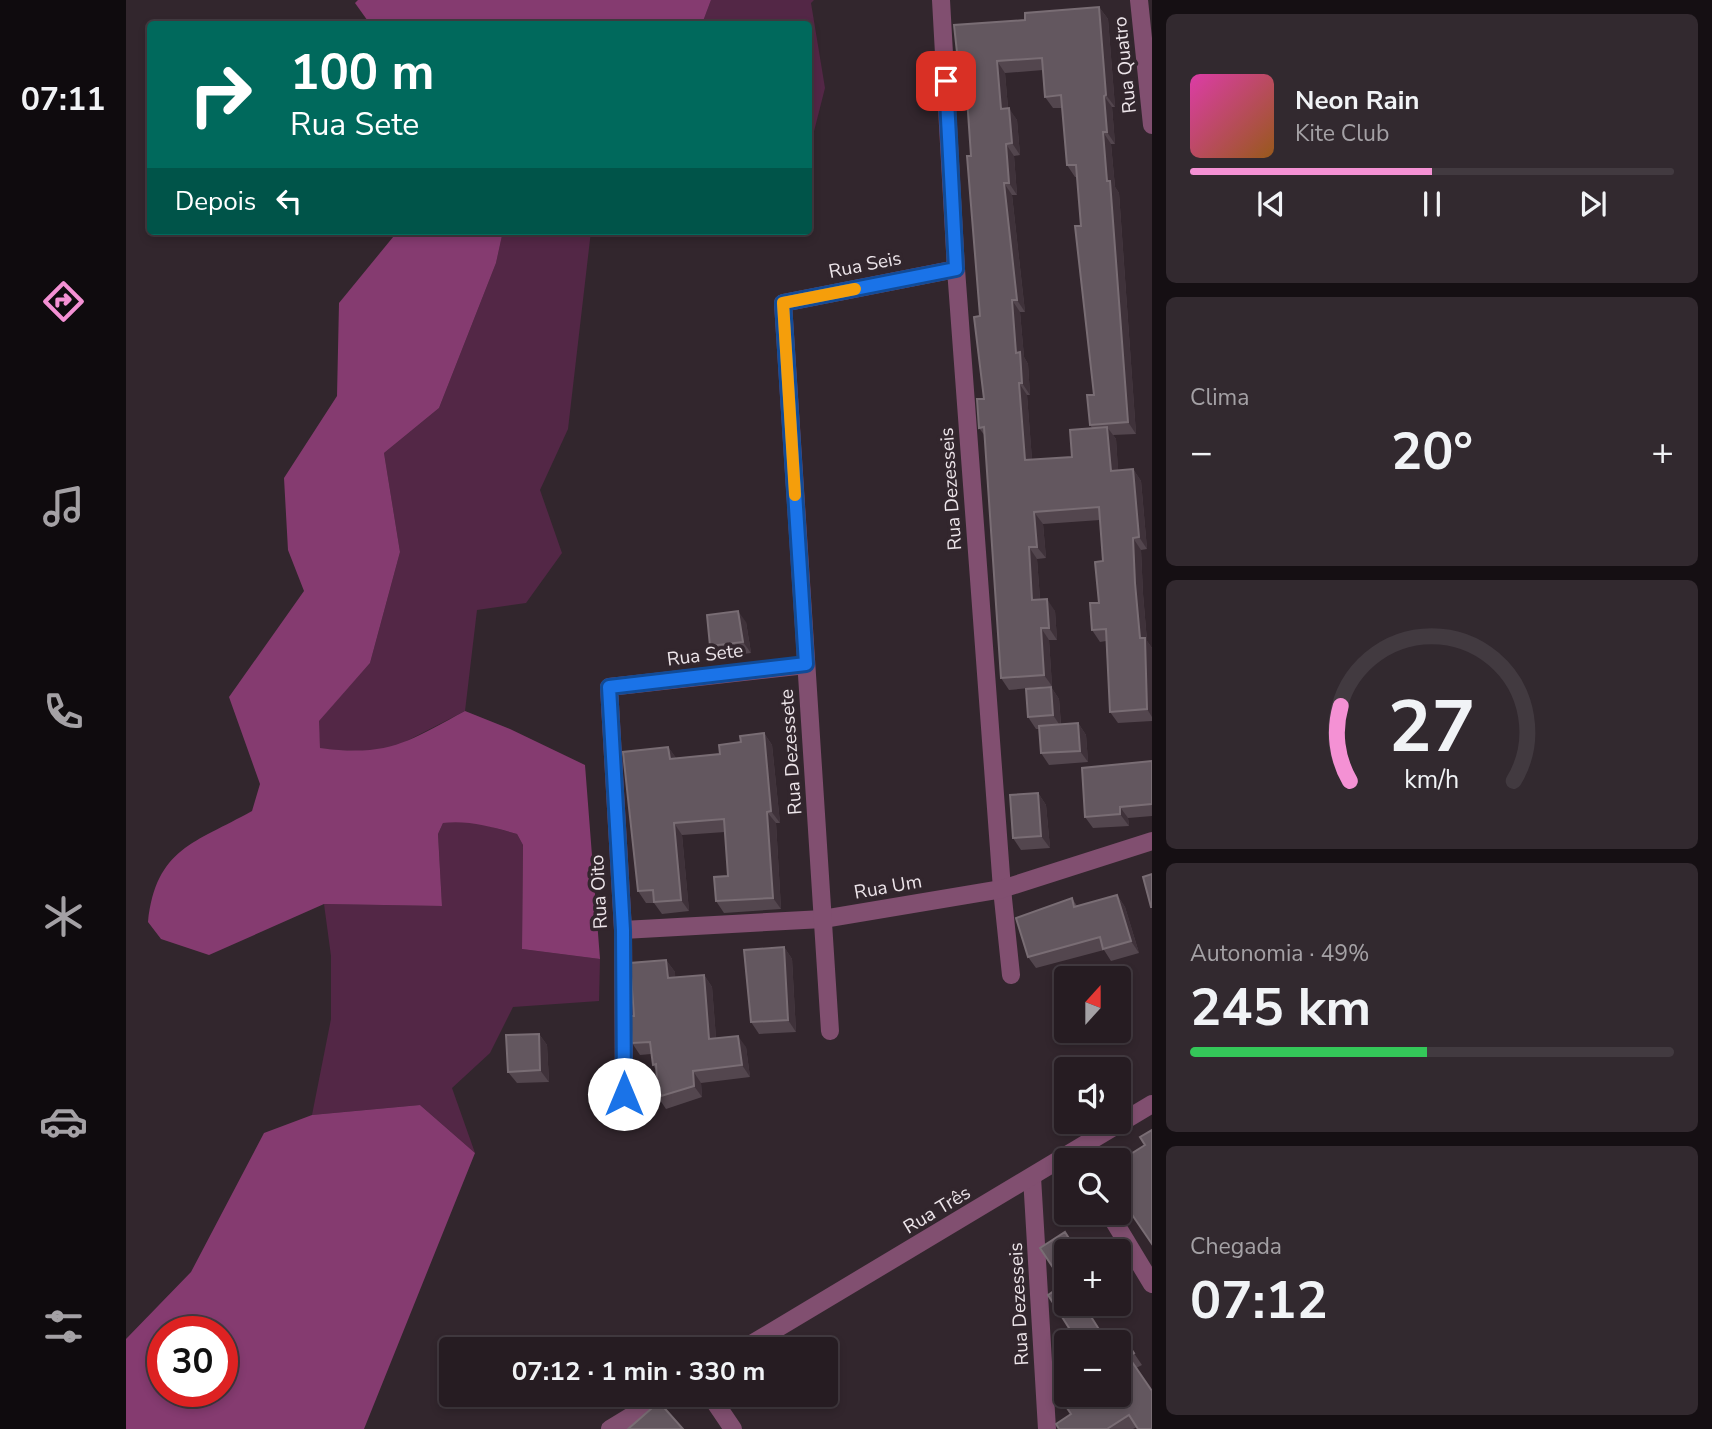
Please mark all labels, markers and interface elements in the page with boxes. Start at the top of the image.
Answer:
street label: Rua Quatro [1107,15,1143,115]
text: 100 m [290,39,434,106]
icon: right [175,49,266,140]
pin [916,51,976,111]
icon: arrive [927,62,965,100]
text: 07:11 [21,78,105,121]
text: Neon Rain [1295,83,1420,118]
text: Rua Sete [290,103,419,146]
text: Kite Club [1295,118,1389,149]
icon: left [270,182,308,220]
text: Depois [175,184,256,219]
icon: previous [1252,185,1290,223]
icon: pause [1413,185,1451,223]
icon: next [1574,185,1612,223]
street label: Rua Seis [826,245,904,285]
icon: directions [39,277,88,326]
text: Clima [1190,382,1250,413]
text: 20° [1391,416,1473,487]
street label: Rua Dezesseis [934,427,968,551]
text: − [1190,427,1213,478]
text: + [1651,427,1674,478]
icon: music [39,482,88,531]
street label: Rua Sete [665,637,745,673]
text: 27 [1388,677,1476,777]
icon: phone [39,687,88,736]
street label: Rua Dezessete [774,688,808,816]
text: km/h [1404,762,1460,796]
street label: Rua Oito [584,854,614,930]
street label: Rua Um [852,868,924,906]
icon: climate [39,892,88,941]
text: Autonomia · 49% [1190,938,1370,969]
north arrow [1054,966,1130,1043]
map controls [1054,966,1131,1407]
text: 245 km [1190,972,1371,1043]
position arrow [587,1057,661,1131]
button: sound [1054,1057,1131,1134]
icon: car [39,1097,88,1146]
button: search [1054,1148,1131,1225]
street label: Rua Três [898,1180,976,1240]
text: Chegada [1190,1231,1282,1262]
button: + [1054,1239,1131,1316]
street label: Rua Dezesseis [1003,1242,1035,1366]
text: 07:12 [1190,1265,1328,1336]
icon: filters [39,1302,88,1351]
speed limit sign: 30 [147,1316,238,1407]
button: − [1054,1330,1131,1407]
text: 07:12 · 1 min · 330 m [512,1354,765,1389]

